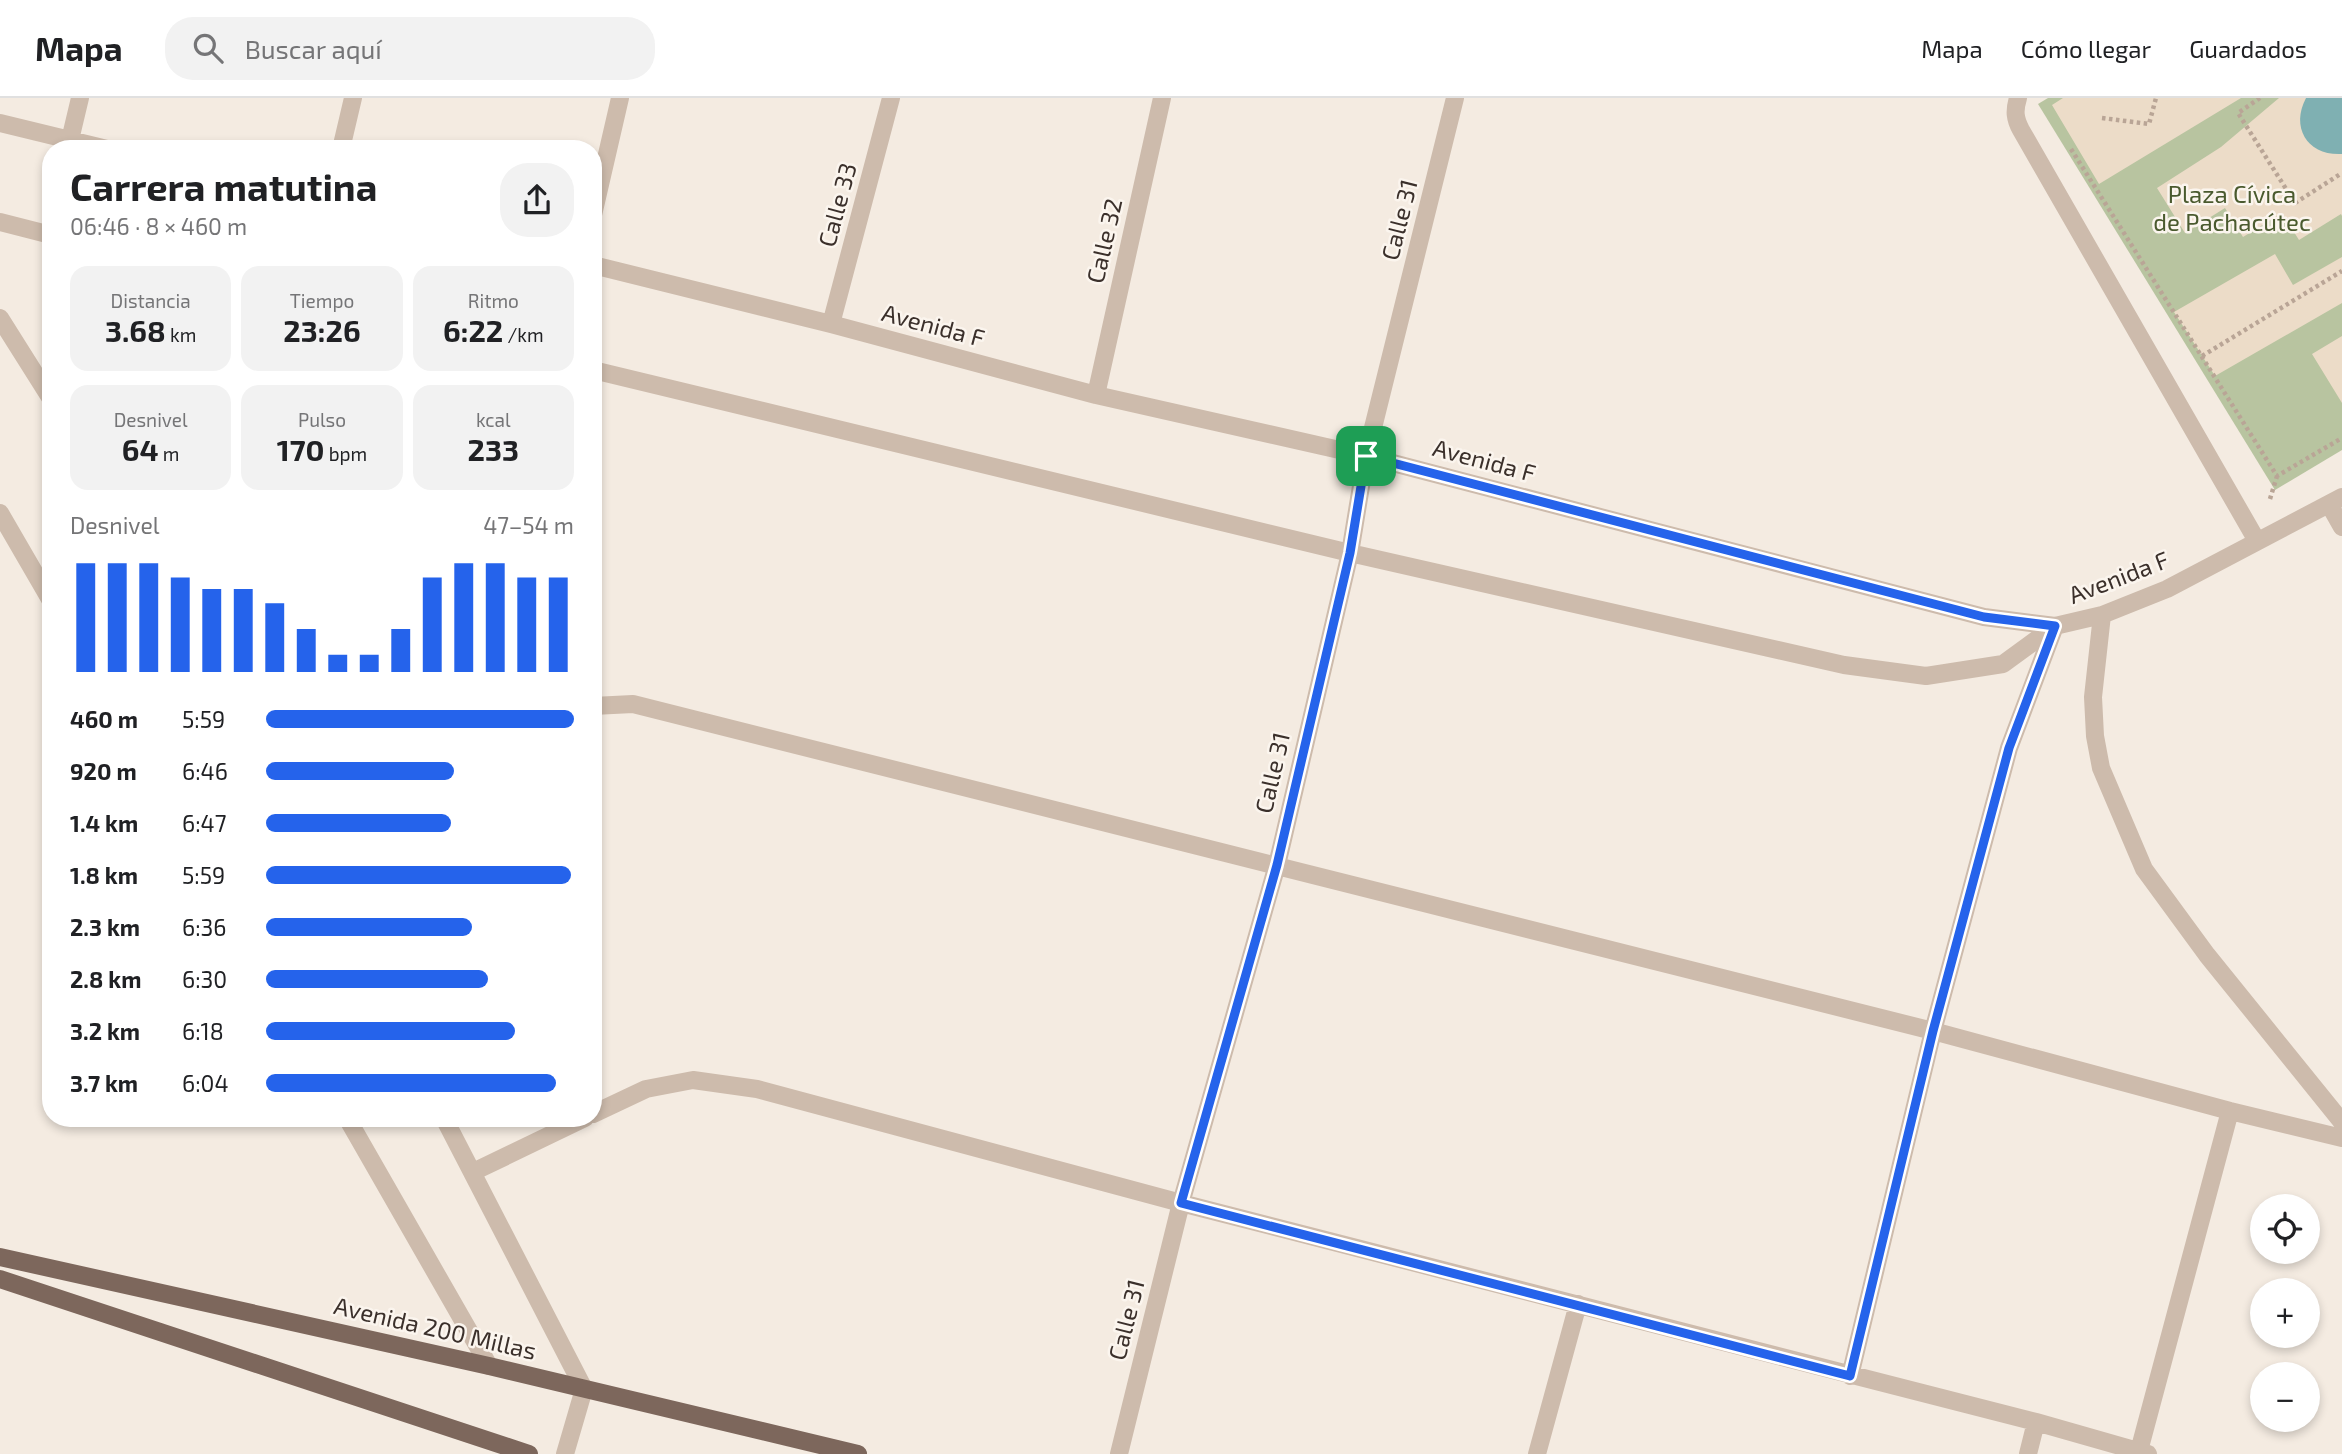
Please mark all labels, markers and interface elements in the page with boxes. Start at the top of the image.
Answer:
search box [165,17,655,80]
text: Mapa [35,28,123,68]
icon: search [189,29,227,67]
text: Buscar aquí [245,33,382,64]
text: Mapa [1921,34,1983,63]
text: Cómo llegar [2021,34,2151,63]
text: Guardados [2189,34,2307,63]
street label: Calle 33 [811,159,862,250]
text: Carrera matutina [70,163,377,209]
button: share [500,163,574,237]
street label: Calle 31 [1375,176,1423,263]
park label: Plaza Cívica de Pachacútec [2153,179,2311,236]
street label: Calle 32 [1080,195,1127,286]
text: 06:46 · 8 × 460 m [70,212,247,240]
text: Distancia [111,289,191,312]
text: Tiempo [290,289,354,312]
text: Ritmo [468,289,519,312]
street label: Avenida F [879,297,988,352]
text: 3.68 [105,312,166,348]
text: 23:26 [283,312,361,348]
text: 6:22 [443,312,503,348]
text: km [166,323,196,346]
text: /km [503,323,544,346]
text: Desnivel [114,408,188,431]
text: Pulso [298,408,346,431]
text: kcal [476,408,511,431]
pin [1336,426,1396,486]
text: 64 [122,431,159,467]
text: 170 [277,431,324,467]
text: 233 [468,431,519,467]
street label: Avenida F [1430,432,1539,487]
icon: arrive [1347,437,1385,475]
text: m [159,442,180,465]
text: bpm [324,442,367,465]
text: Desnivel [70,511,160,539]
text: 47–54 m [483,511,574,539]
street label: Avenida F [2064,544,2173,609]
text: 460 m [70,705,138,733]
text: 5:59 [182,705,225,733]
street label: Calle 31 [1248,729,1295,816]
text: 920 m [70,757,137,785]
text: 6:46 [182,757,228,785]
text: 1.4 km [70,809,138,837]
text: 6:47 [182,809,227,837]
text: 1.8 km [70,861,138,889]
text: 5:59 [182,861,225,889]
text: 2.3 km [70,913,140,941]
text: 6:36 [182,913,227,941]
text: 2.8 km [70,965,141,993]
text: 6:30 [182,965,227,993]
text: 3.2 km [70,1017,140,1045]
text: 6:18 [182,1017,224,1045]
text: 3.7 km [70,1069,138,1097]
text: 6:04 [182,1069,229,1097]
map controls [2250,1194,2320,1432]
button: locate [2250,1194,2320,1264]
street label: Calle 31 [1102,1276,1150,1363]
button: + [2250,1278,2320,1348]
street label: Avenida 200 Millas [331,1290,539,1365]
button: − [2250,1362,2320,1432]

